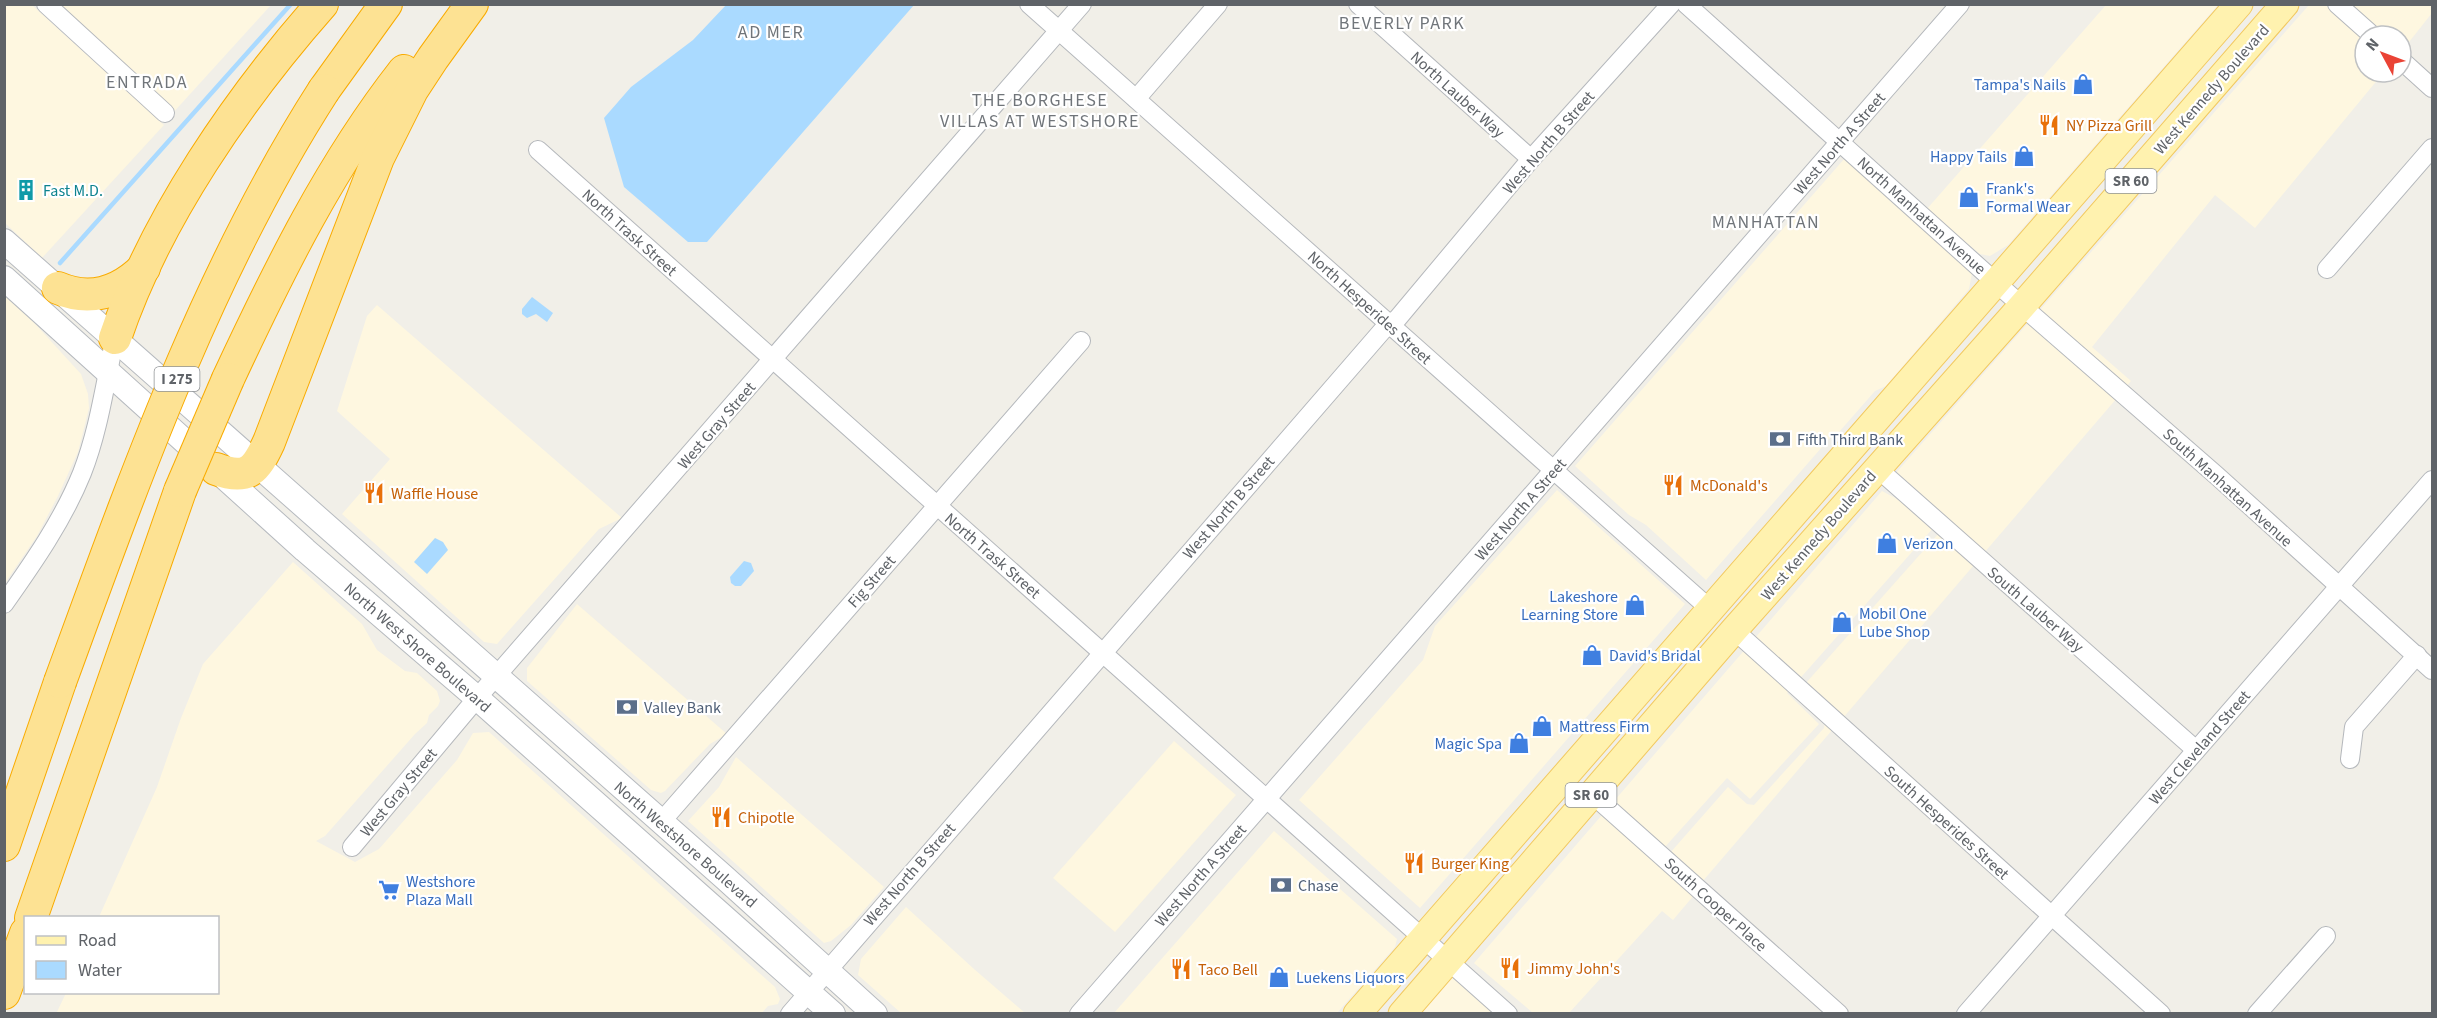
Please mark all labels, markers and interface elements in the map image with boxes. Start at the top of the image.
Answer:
district label: BEVERLY PARK [1339,11,1465,36]
district label: AD MER [738,20,804,45]
street label: West Kennedy Boulevard [2149,20,2274,159]
north arrow [2353,24,2413,84]
text: N [2361,34,2384,56]
street label: North Lauber Way [1405,46,1510,143]
district label: ENTRADA [106,70,188,95]
shop icon: Tampa's Nails [2071,72,2095,96]
place label: Tampa's Nails [1974,74,2066,96]
street label: West North B Street [1498,86,1600,199]
street label: West North A Street [1789,87,1891,200]
district label: THE BORGHESE VILLAS AT WESTSHORE [940,88,1140,134]
restaurant icon: NY Pizza Grill [2037,113,2061,137]
place label: NY Pizza Grill [2066,115,2152,137]
shop icon: Happy Tails [2012,144,2036,168]
place label: Happy Tails [1930,146,2007,168]
street label: North Manhattan Avenue [1852,152,1991,280]
road number: SR 60 [2106,169,2156,193]
building icon: Fast M.D. [14,178,38,202]
place label: Frank's Formal Wear [1986,178,2071,218]
place label: Fast M.D. [43,180,103,202]
street label: North Trask Street [577,184,682,282]
shop icon: Frank's Formal Wear [1957,185,1981,209]
district label: MANHATTAN [1712,210,1820,235]
street label: North Hesperides Street [1302,246,1437,370]
road number: I 275 [154,367,200,391]
street label: West Gray Street [673,377,761,474]
street label: South Manhattan Avenue [2158,423,2297,552]
bank icon: Fifth Third Bank [1768,427,1792,451]
place label: Fifth Third Bank [1797,429,1903,451]
street label: West North B Street [1178,451,1280,564]
street label: West North A Street [1470,453,1572,566]
street label: West Kennedy Boulevard [1756,466,1881,605]
restaurant icon: McDonald's [1661,473,1685,497]
place label: McDonald's [1690,475,1768,497]
restaurant icon: Waffle House [362,481,386,505]
place label: Waffle House [391,483,478,505]
street label: North Trask Street [940,508,1046,604]
shop icon: Verizon [1875,531,1899,555]
place label: Verizon [1904,533,1954,555]
street label: Fig Street [843,550,901,613]
street label: South Lauber Way [1982,562,2089,658]
street label: North West Shore Boulevard [339,578,496,718]
place label: Lakeshore Learning Store [1521,586,1618,626]
shop icon: Lakeshore Learning Store [1623,593,1647,617]
place label: Mobil One Lube Shop [1859,603,1930,643]
shop icon: Mobil One Lube Shop [1830,610,1854,634]
shop icon: David's Bridal [1580,643,1604,667]
place label: David's Bridal [1609,645,1701,667]
street label: West Cleveland Street [2144,685,2256,810]
bank icon: Valley Bank [615,695,639,719]
place label: Valley Bank [644,697,721,719]
shop icon: Mattress Firm [1530,714,1554,738]
place label: Mattress Firm [1559,716,1650,738]
shop icon: Magic Spa [1507,731,1531,755]
place label: Magic Spa [1435,733,1502,755]
street label: West Gray Street [355,743,443,842]
street label: South Hesperides Street [1879,761,2014,885]
street label: North Westshore Boulevard [609,776,762,913]
road number: SR 60 [1566,783,1616,807]
restaurant icon: Chipotle [709,805,733,829]
place label: Chipotle [738,807,795,829]
street label: West North B Street [859,818,961,931]
street label: West North A Street [1150,819,1252,932]
restaurant icon: Burger King [1402,851,1426,875]
place label: Burger King [1431,853,1509,875]
street label: South Cooper Place [1659,853,1772,957]
place label: Westshore Plaza Mall [406,871,476,911]
bank icon: Chase [1269,873,1293,897]
place label: Chase [1298,875,1339,897]
supermarket icon: Westshore Plaza Mall [377,878,401,902]
legend [24,916,219,994]
text: Road [78,928,117,953]
restaurant icon: Jimmy John's [1498,956,1522,980]
restaurant icon: Taco Bell [1169,957,1193,981]
text: Water [78,958,122,983]
place label: Jimmy John's [1527,958,1620,980]
place label: Taco Bell [1198,959,1258,981]
shop icon: Luekens Liquors [1267,965,1291,989]
place label: Luekens Liquors [1296,967,1405,989]

